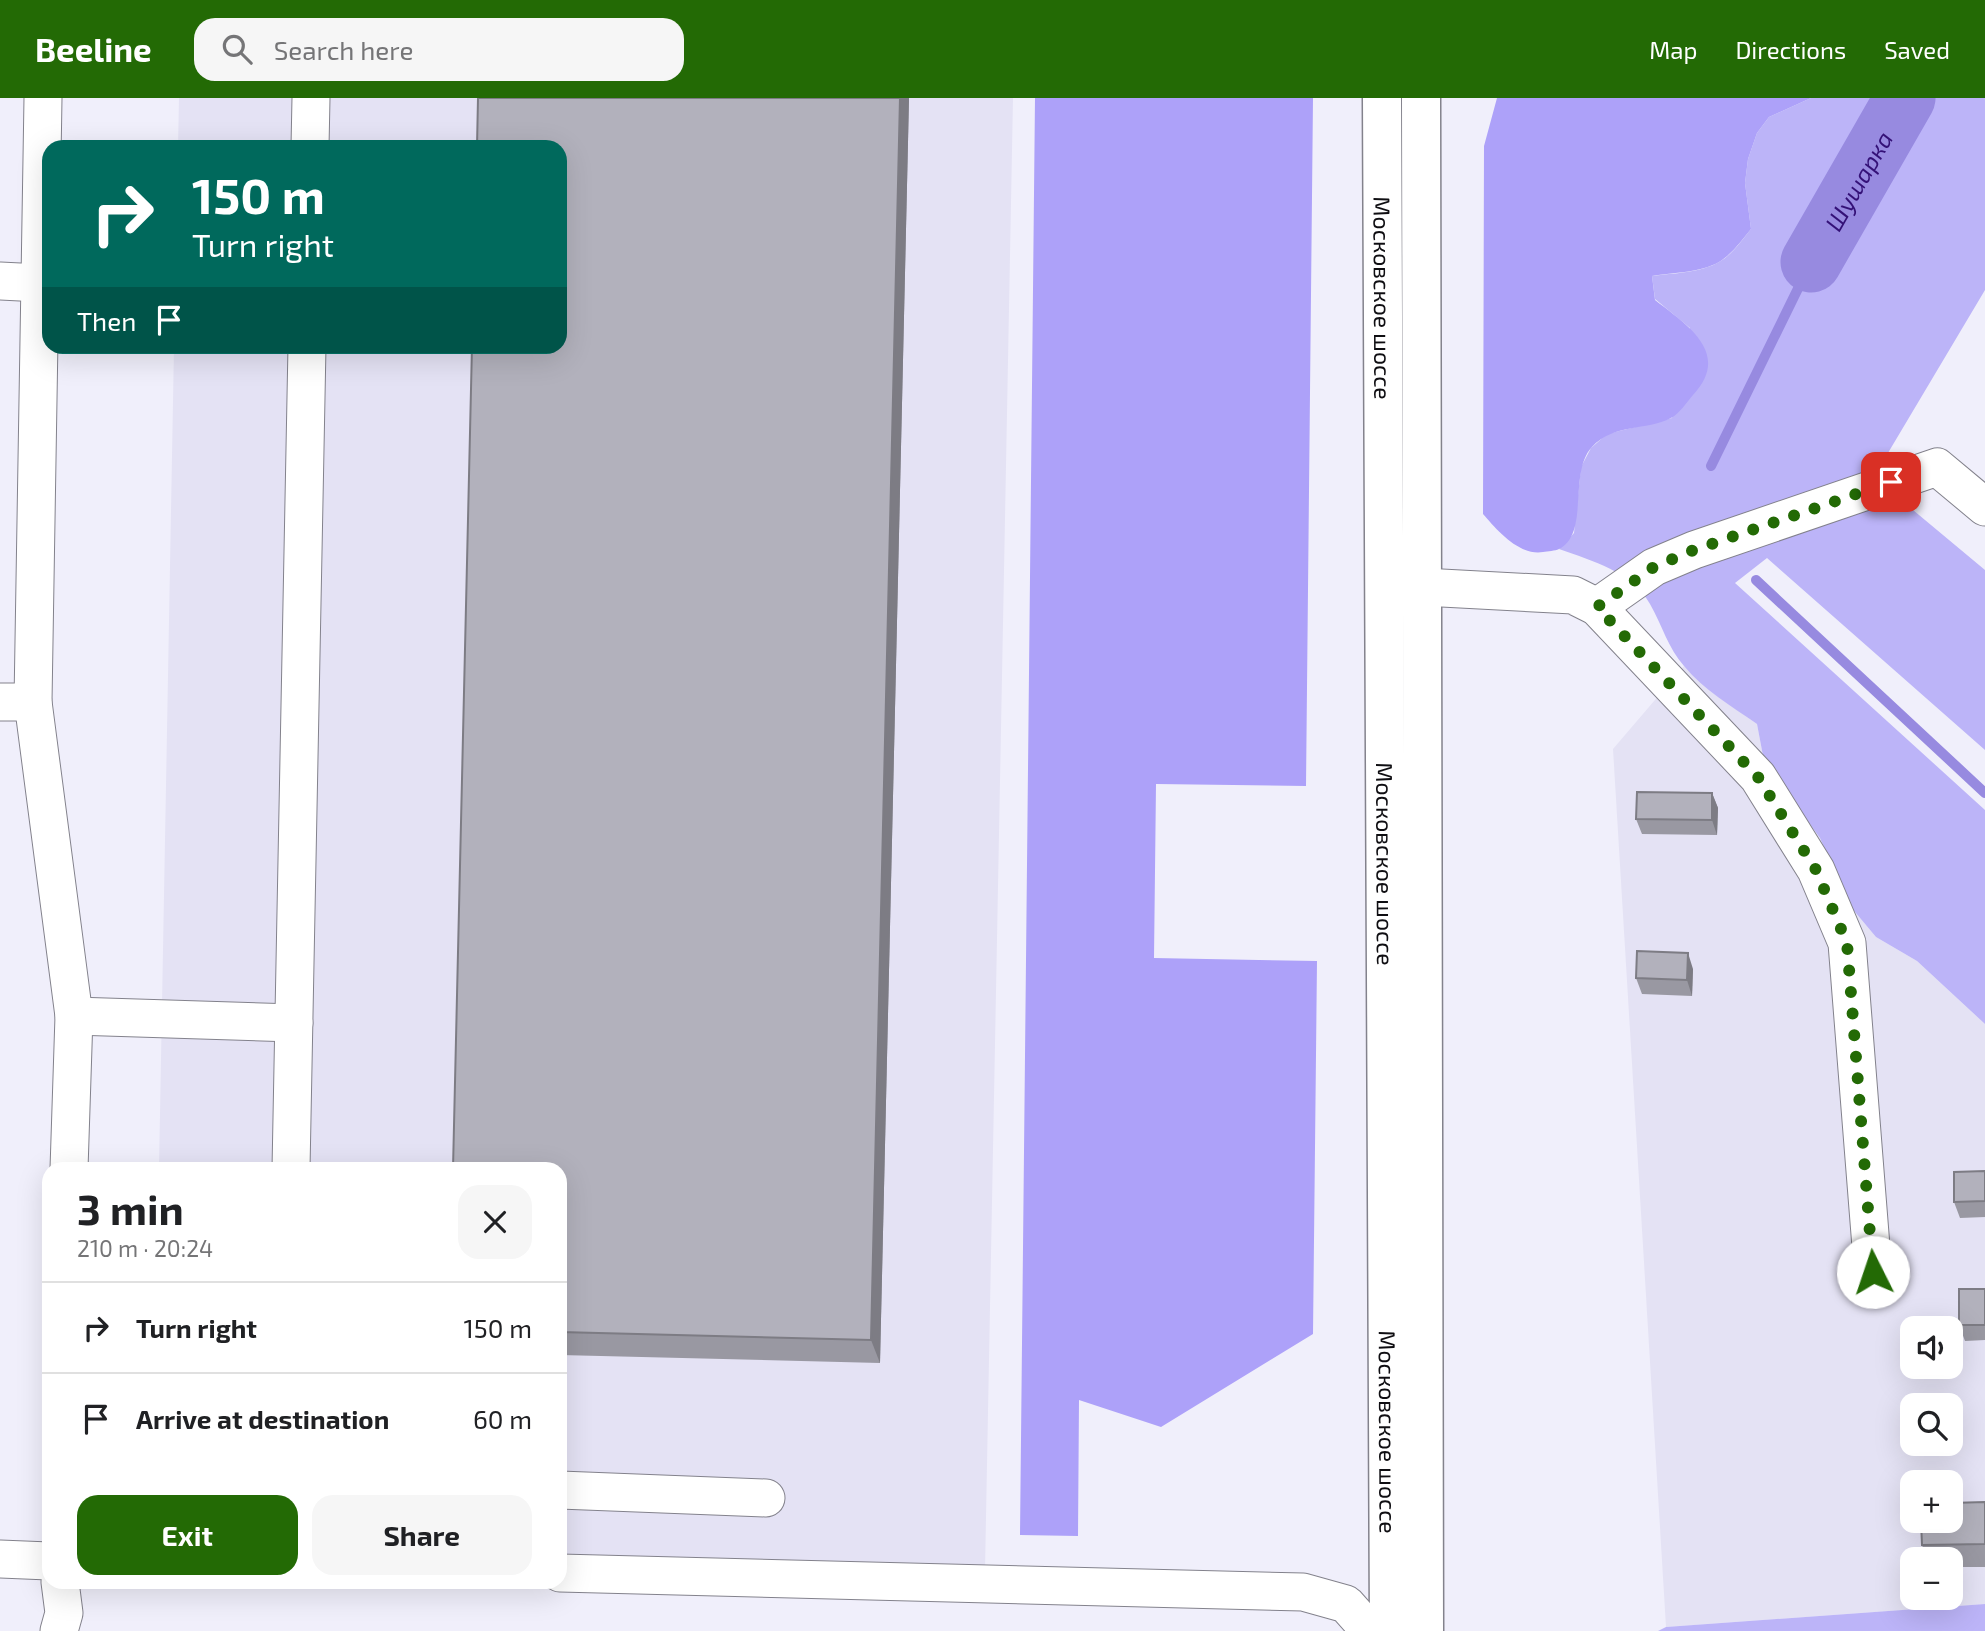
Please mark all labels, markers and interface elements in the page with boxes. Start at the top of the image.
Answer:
search box [194,18,684,81]
text: Beeline [35,29,152,69]
icon: search [218,30,256,68]
text: Search here [274,34,413,65]
text: Map [1649,35,1697,64]
text: Directions [1735,35,1846,64]
text: Saved [1884,35,1950,64]
water label: Шушарка [1818,126,1898,235]
text: 150 m [192,165,325,224]
icon: right [77,168,168,259]
street label: Московское шоссе [1368,196,1397,400]
text: Turn right [192,225,334,263]
icon: arrive [150,301,188,339]
text: Then [77,305,136,336]
pin [1861,452,1921,512]
icon: arrive [1872,463,1910,501]
street label: Московское шоссе [1371,762,1400,966]
text: 3 min [77,1183,184,1233]
button: close [458,1185,532,1259]
text: 210 m · 20:24 [77,1234,213,1262]
position arrow [1836,1235,1910,1309]
icon: right [77,1309,115,1347]
text: Turn right [136,1312,257,1343]
text: 150 m [463,1312,532,1343]
map controls [1900,1316,1963,1610]
button: sound [1900,1316,1963,1379]
street label: Московское шоссе [1374,1330,1403,1534]
button: search [1900,1393,1963,1456]
icon: arrive [77,1400,115,1438]
text: Arrive at destination [136,1403,389,1434]
text: 60 m [473,1403,532,1434]
button: + [1900,1470,1963,1533]
button: Exit [77,1495,298,1575]
button: Share [312,1495,532,1575]
button: − [1900,1547,1963,1610]

